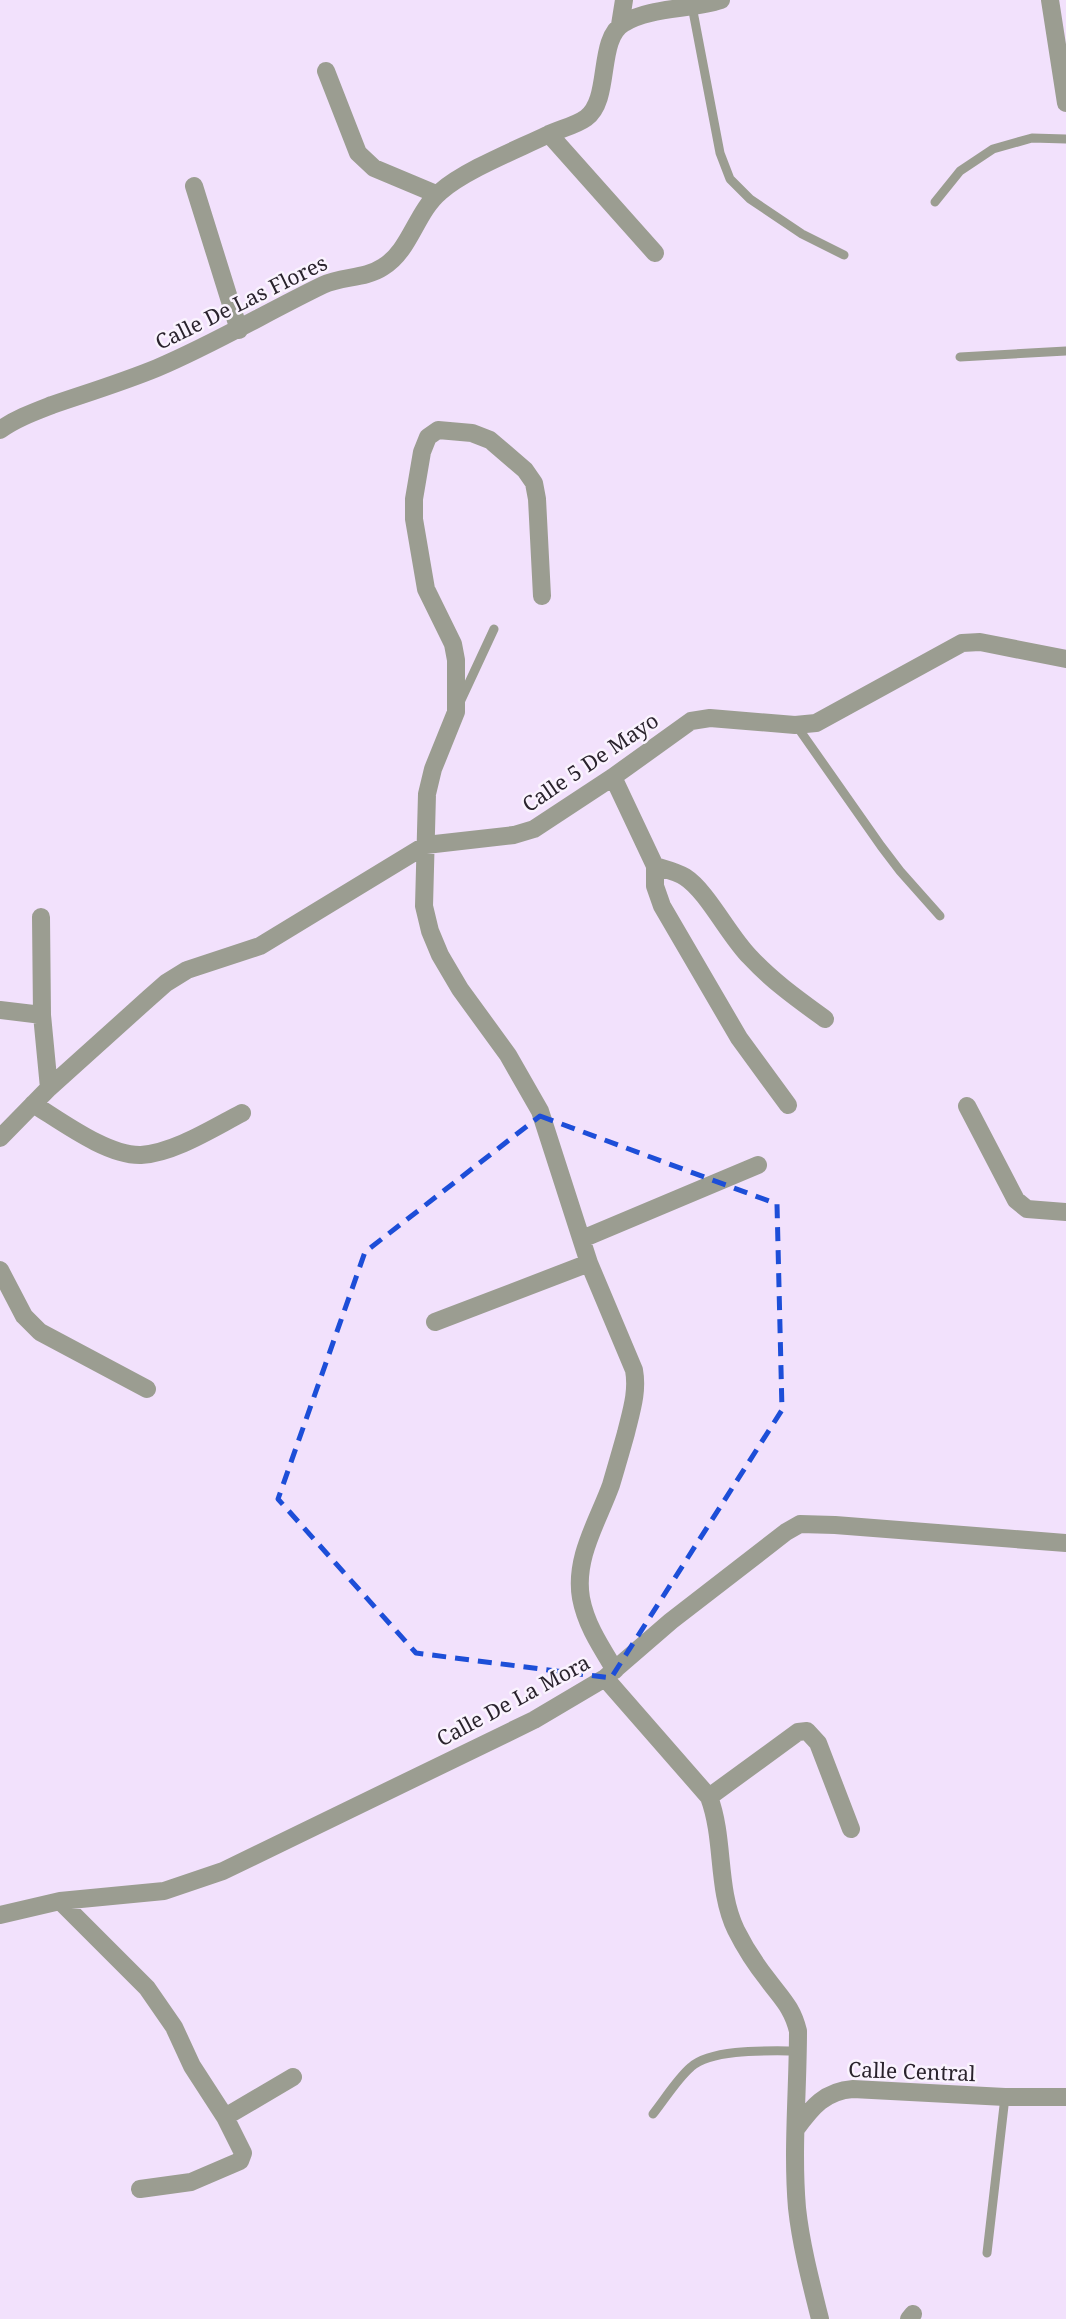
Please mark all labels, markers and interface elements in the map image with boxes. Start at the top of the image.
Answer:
street label: Calle De Las Flores [150,248,332,356]
street label: Calle 5 De Mayo [516,706,664,818]
street label: Calle De La Mora [431,1648,595,1752]
street label: Calle Central [848,2055,977,2087]

